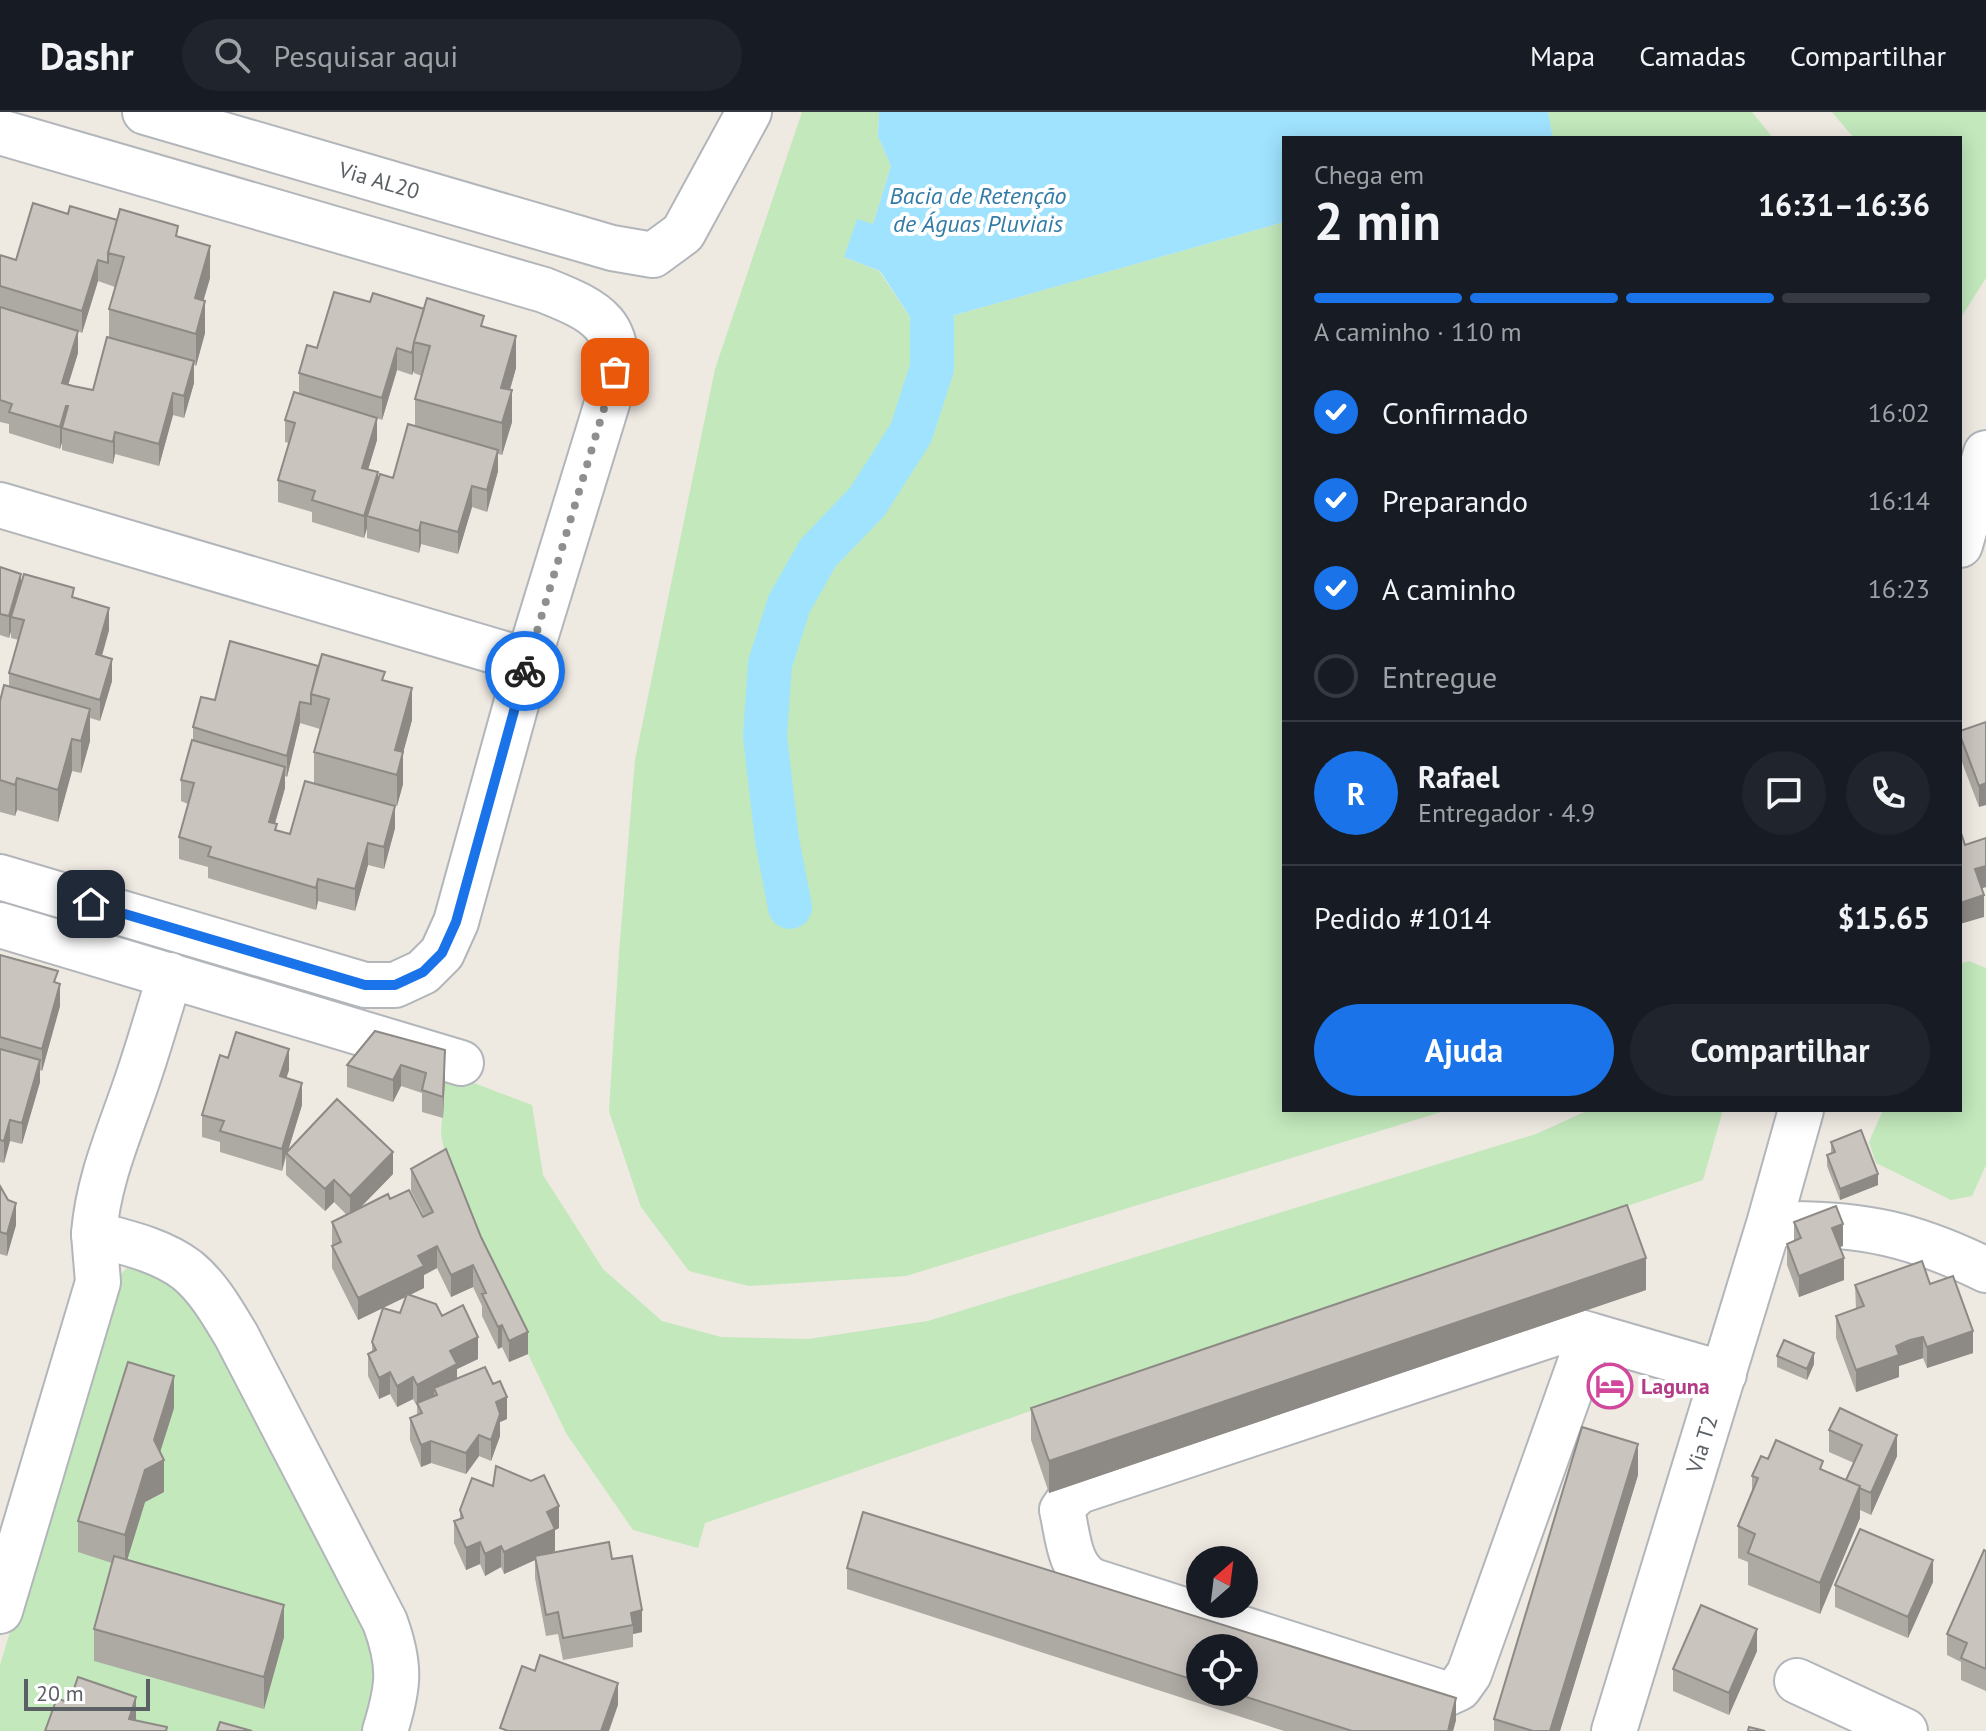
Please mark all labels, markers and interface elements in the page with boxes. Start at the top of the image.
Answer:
search box [182,19,742,91]
text: Dashr [40,31,134,80]
icon: search [210,33,254,77]
text: Pesquisar aqui [274,36,458,75]
text: Mapa [1530,37,1595,74]
text: Camadas [1639,37,1746,74]
text: Compartilhar [1790,37,1946,74]
street label: Via AL20 [335,155,423,205]
text: Chega em [1314,158,1424,191]
water label: Bacia de Retenção de Águas Pluviais [889,180,1067,239]
text: 16:31–16:36 [1758,185,1930,224]
text: 2 min [1314,187,1441,254]
text: A caminho · 110 m [1314,315,1522,348]
pin [581,338,649,406]
icon: bag [593,350,637,394]
icon: check [1314,390,1358,434]
text: Confirmado [1382,393,1528,432]
text: 16:02 [1868,396,1930,429]
icon: check [1314,478,1358,522]
text: Preparando [1382,481,1528,520]
text: 16:14 [1868,484,1930,517]
icon: check [1314,566,1358,610]
text: A caminho [1382,569,1516,608]
text: 16:23 [1868,572,1930,605]
courier [485,631,565,711]
icon: bike [503,649,547,693]
text: Entregue [1382,657,1497,696]
button: chat [1742,751,1826,835]
button: phone [1846,751,1930,835]
text: Rafael [1418,757,1500,796]
text: R [1347,774,1365,813]
text: Entregador · 4.9 [1418,796,1595,829]
pin [57,870,125,938]
icon: home [69,882,113,926]
text: Pedido #1014 [1314,898,1491,937]
text: $15.65 [1838,898,1930,937]
button: Ajuda [1314,1004,1614,1096]
button: Compartilhar [1630,1004,1930,1096]
hotel icon: Laguna [1586,1362,1634,1410]
place label: Laguna [1641,1372,1710,1400]
street label: Via T2 [1679,1412,1724,1477]
north arrow [1186,1546,1258,1618]
map controls [1186,1546,1258,1706]
button: locate [1186,1634,1258,1706]
scale bar [24,1675,150,1711]
text: 20 m [36,1679,84,1707]

